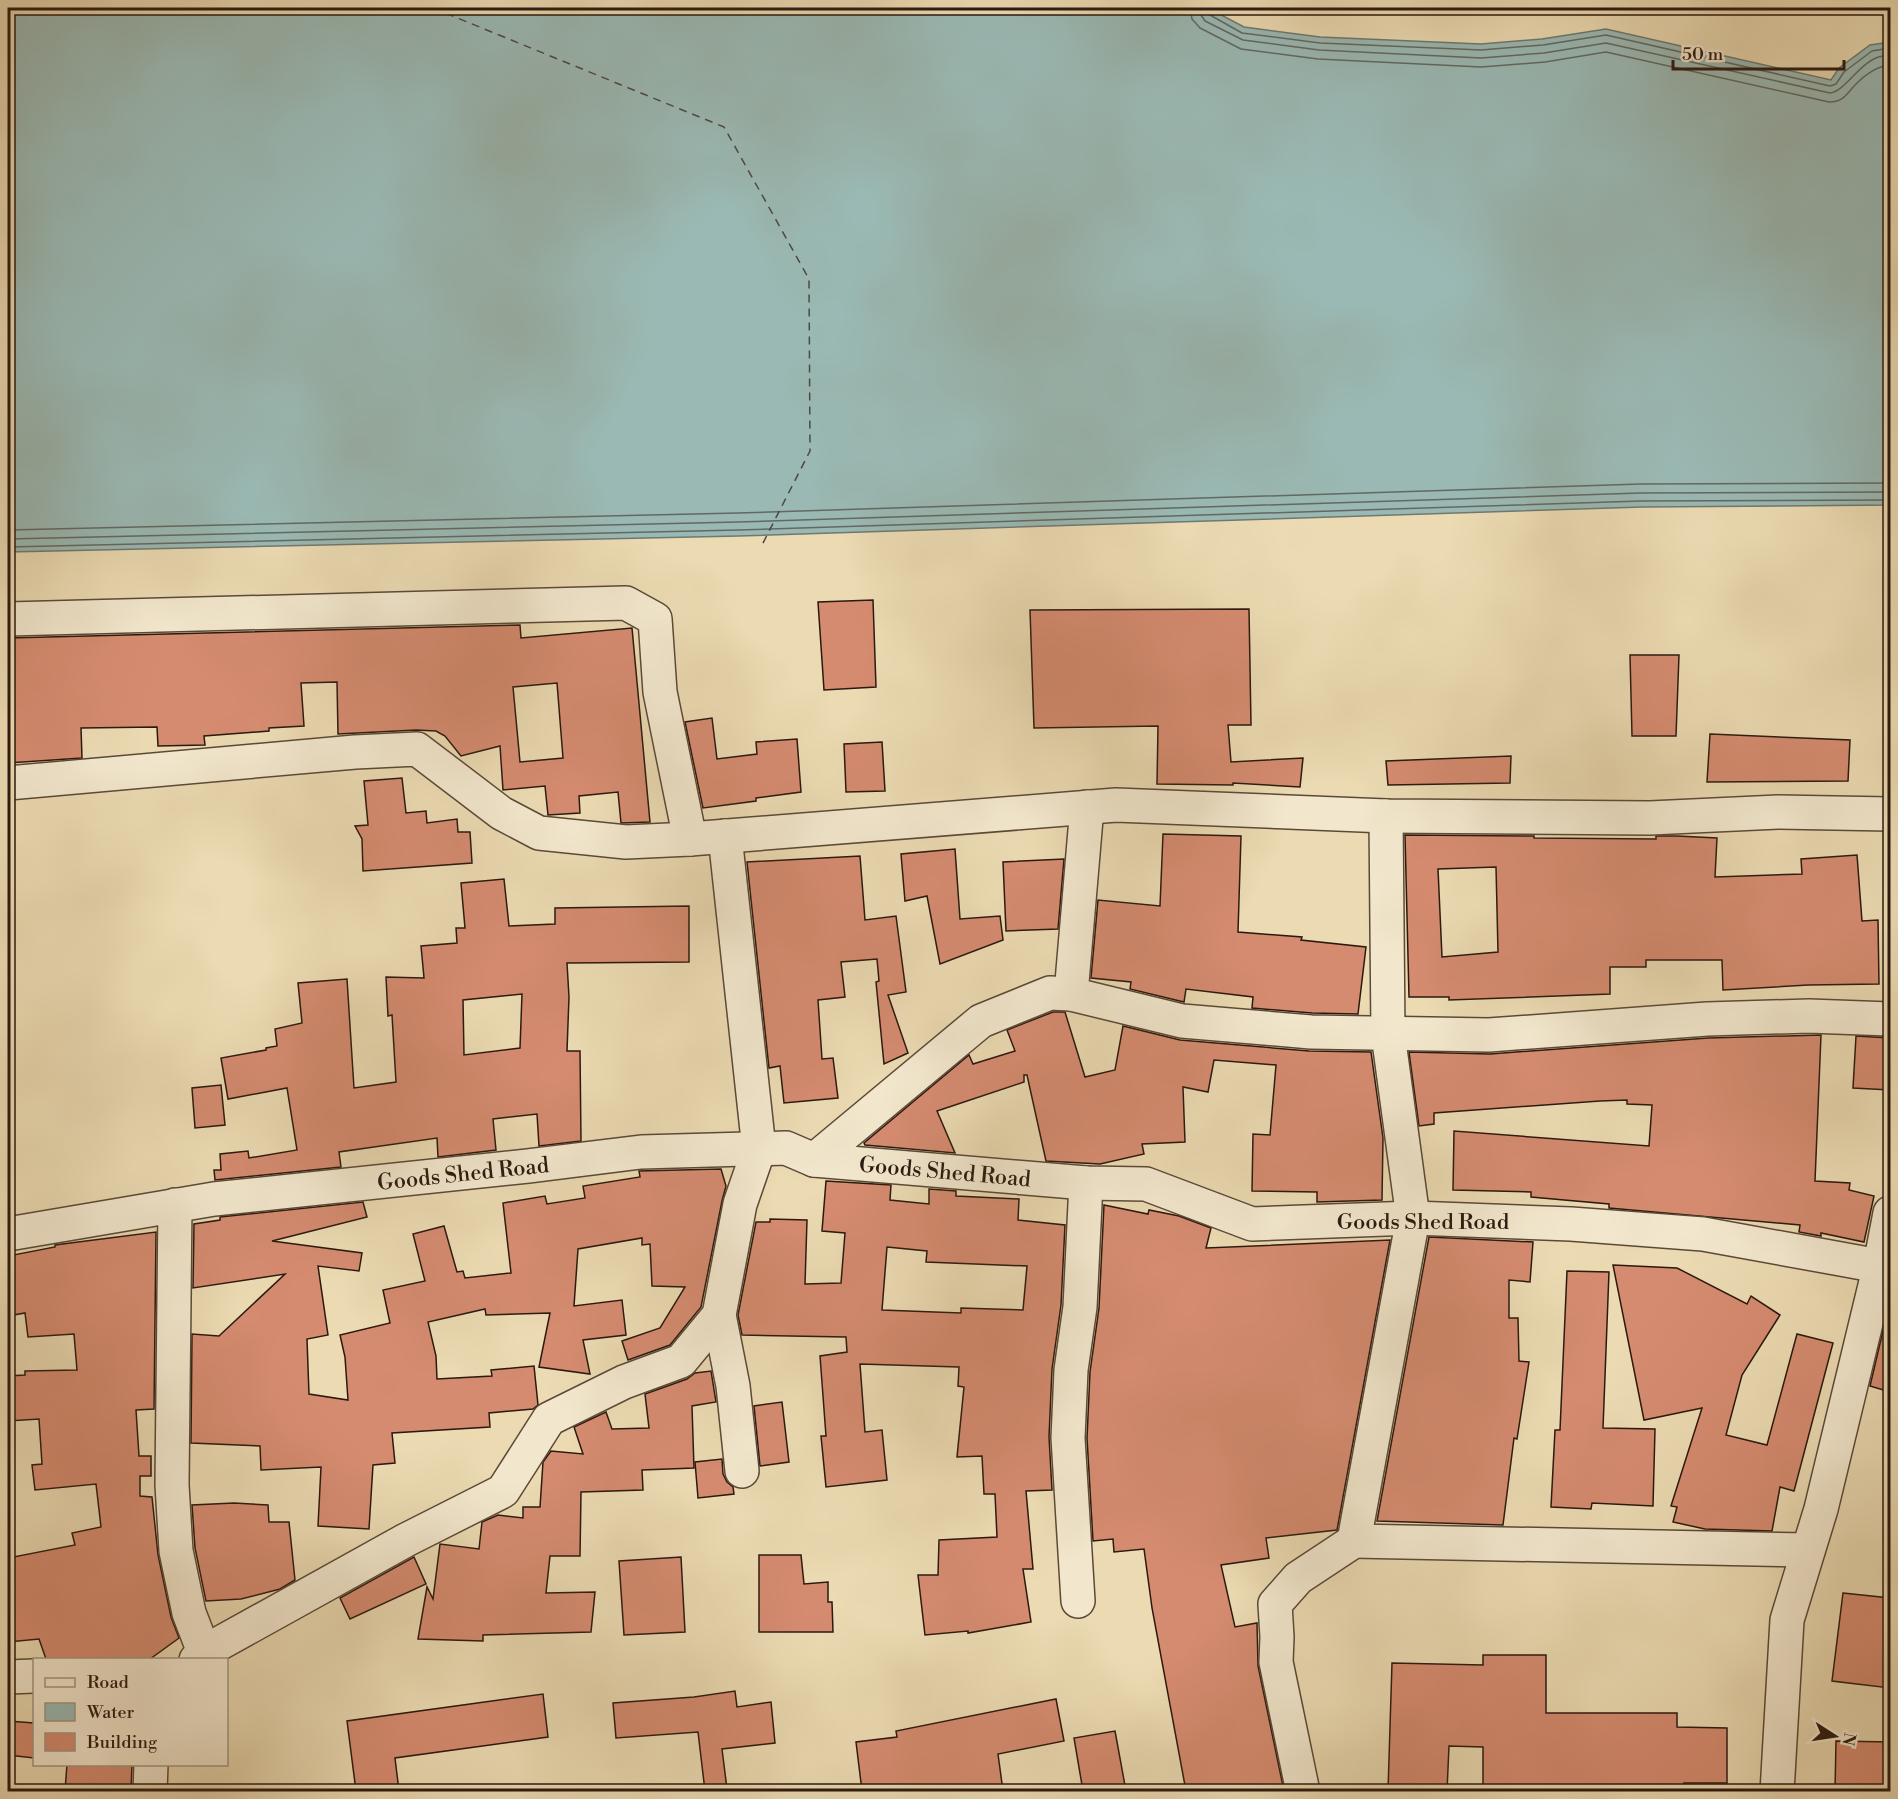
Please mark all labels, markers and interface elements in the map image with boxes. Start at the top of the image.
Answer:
scale bar [1673,33,1844,71]
text: 50 m [1682,43,1724,66]
street label: Goods Shed Road [376,1152,551,1197]
street label: Goods Shed Road [858,1152,1032,1194]
street label: Goods Shed Road [1337,1209,1510,1236]
legend [33,1658,228,1766]
text: Road [87,1671,130,1694]
text: Water [86,1701,135,1724]
north arrow [1805,1706,1865,1766]
text: Building [86,1731,158,1754]
text: N [1838,1731,1860,1748]

